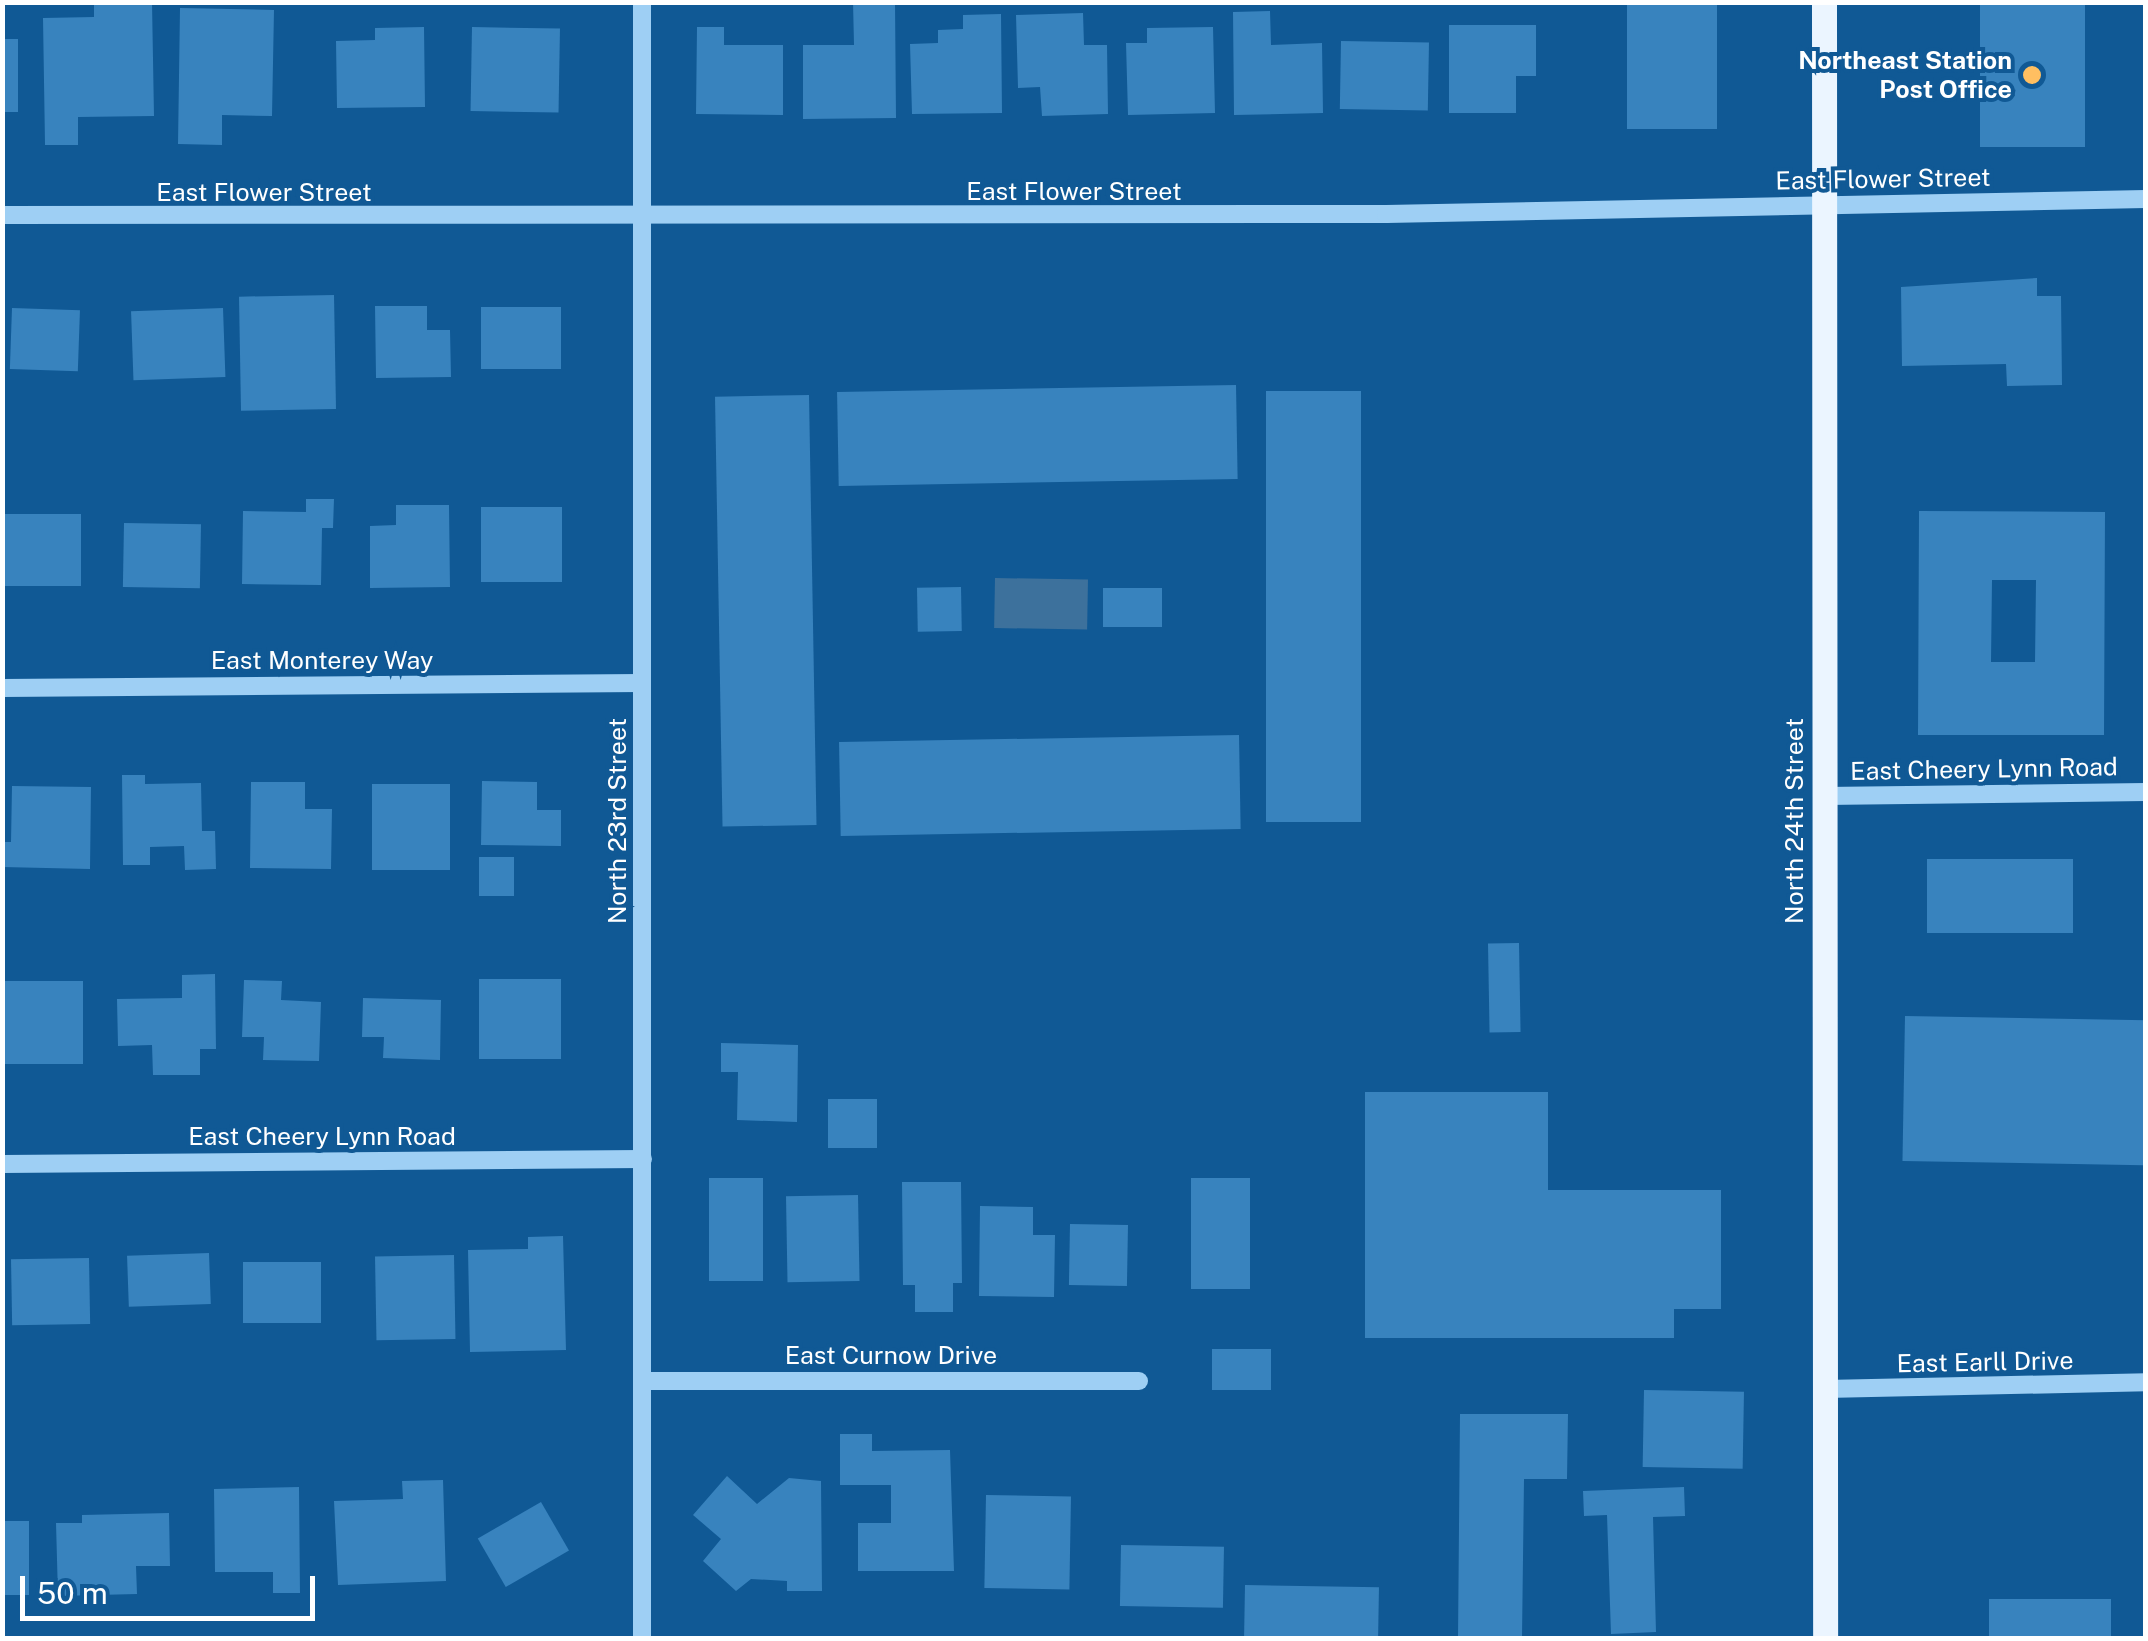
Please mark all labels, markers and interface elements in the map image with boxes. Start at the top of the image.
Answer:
place label: Northeast Station Post Office [1798,46,2012,105]
marker: Northeast Station Post Office [2021,64,2043,86]
street label: East Flower Street [1775,162,1991,196]
street label: East Flower Street [966,176,1182,206]
street label: East Flower Street [156,177,372,207]
street label: East Monterey Way [210,645,434,675]
street label: North 23rd Street [602,718,632,924]
street label: North 24th Street [1779,718,1809,924]
street label: East Cheery Lynn Road [1850,752,2118,786]
street label: East Cheery Lynn Road [188,1121,456,1151]
street label: East Curnow Drive [785,1340,997,1370]
street label: East Earll Drive [1896,1345,2074,1379]
scale bar [25,1556,320,1618]
text: 50 m [37,1575,108,1611]

